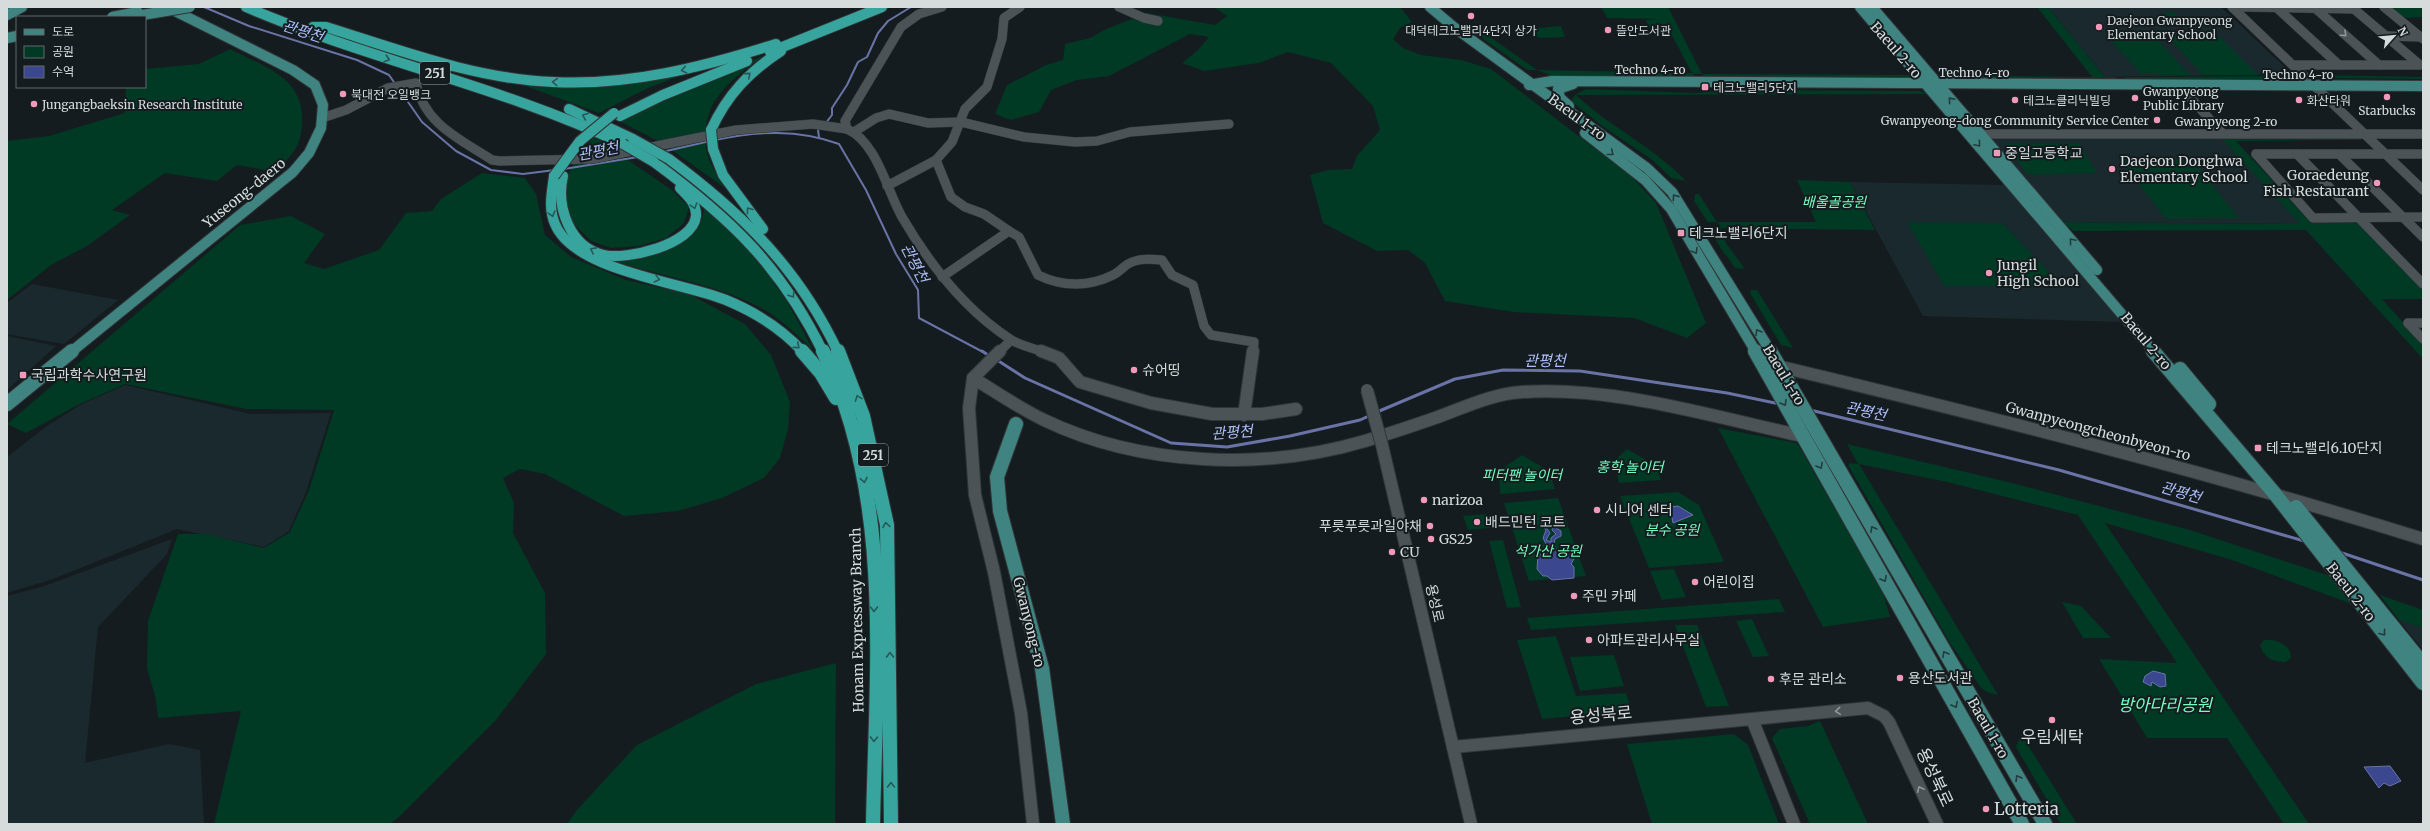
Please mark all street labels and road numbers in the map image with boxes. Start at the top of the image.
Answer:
street label: Baeul 2-ro [1867,18,1925,82]
road number: 251 [420,62,450,84]
street label: Techno 4-ro [1615,62,1685,77]
street label: Techno 4-ro [1939,65,2009,80]
street label: Techno 4-ro [2263,67,2333,82]
street label: Baeul 1-ro [1545,90,1609,144]
street label: Gwanpyeong 2-ro [2175,114,2277,129]
street label: Yuseong-daero [198,154,289,233]
street label: Baeul 2-ro [2117,309,2175,373]
street label: Baeul 1-ro [1759,342,1809,408]
street label: Gwanpyeongcheonbyeon-ro [2004,398,2192,464]
road number: 251 [858,444,888,466]
street label: Honam Expressway Branch [846,527,868,713]
street label: Baeul 2-ro [2323,559,2379,625]
street label: Gwanyong-ro [1009,575,1049,669]
street label: 용성로 [1422,582,1448,624]
street label: Baeul 1-ro [1963,694,2013,762]
street label: 용성북로 [1569,701,1633,729]
street label: 용성북로 [1912,744,1958,810]

